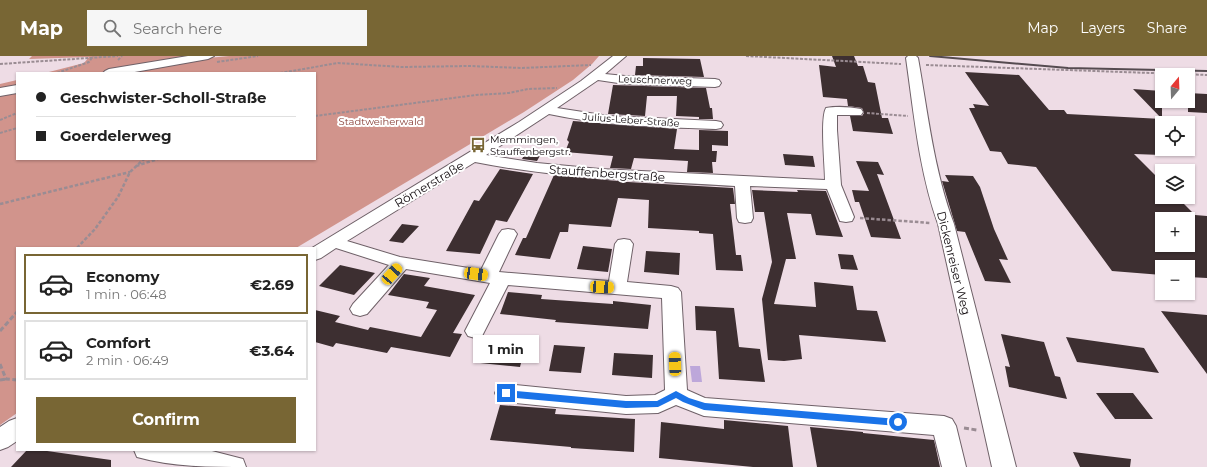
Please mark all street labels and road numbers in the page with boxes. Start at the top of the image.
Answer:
street label: Leuschnerweg [618,72,692,88]
street label: Julius-Leber-Straße [581,110,680,130]
street label: Römerstraße [392,157,466,211]
street label: Stauffenbergstraße [549,161,665,185]
street label: Dickenreiser Weg [934,210,974,316]

